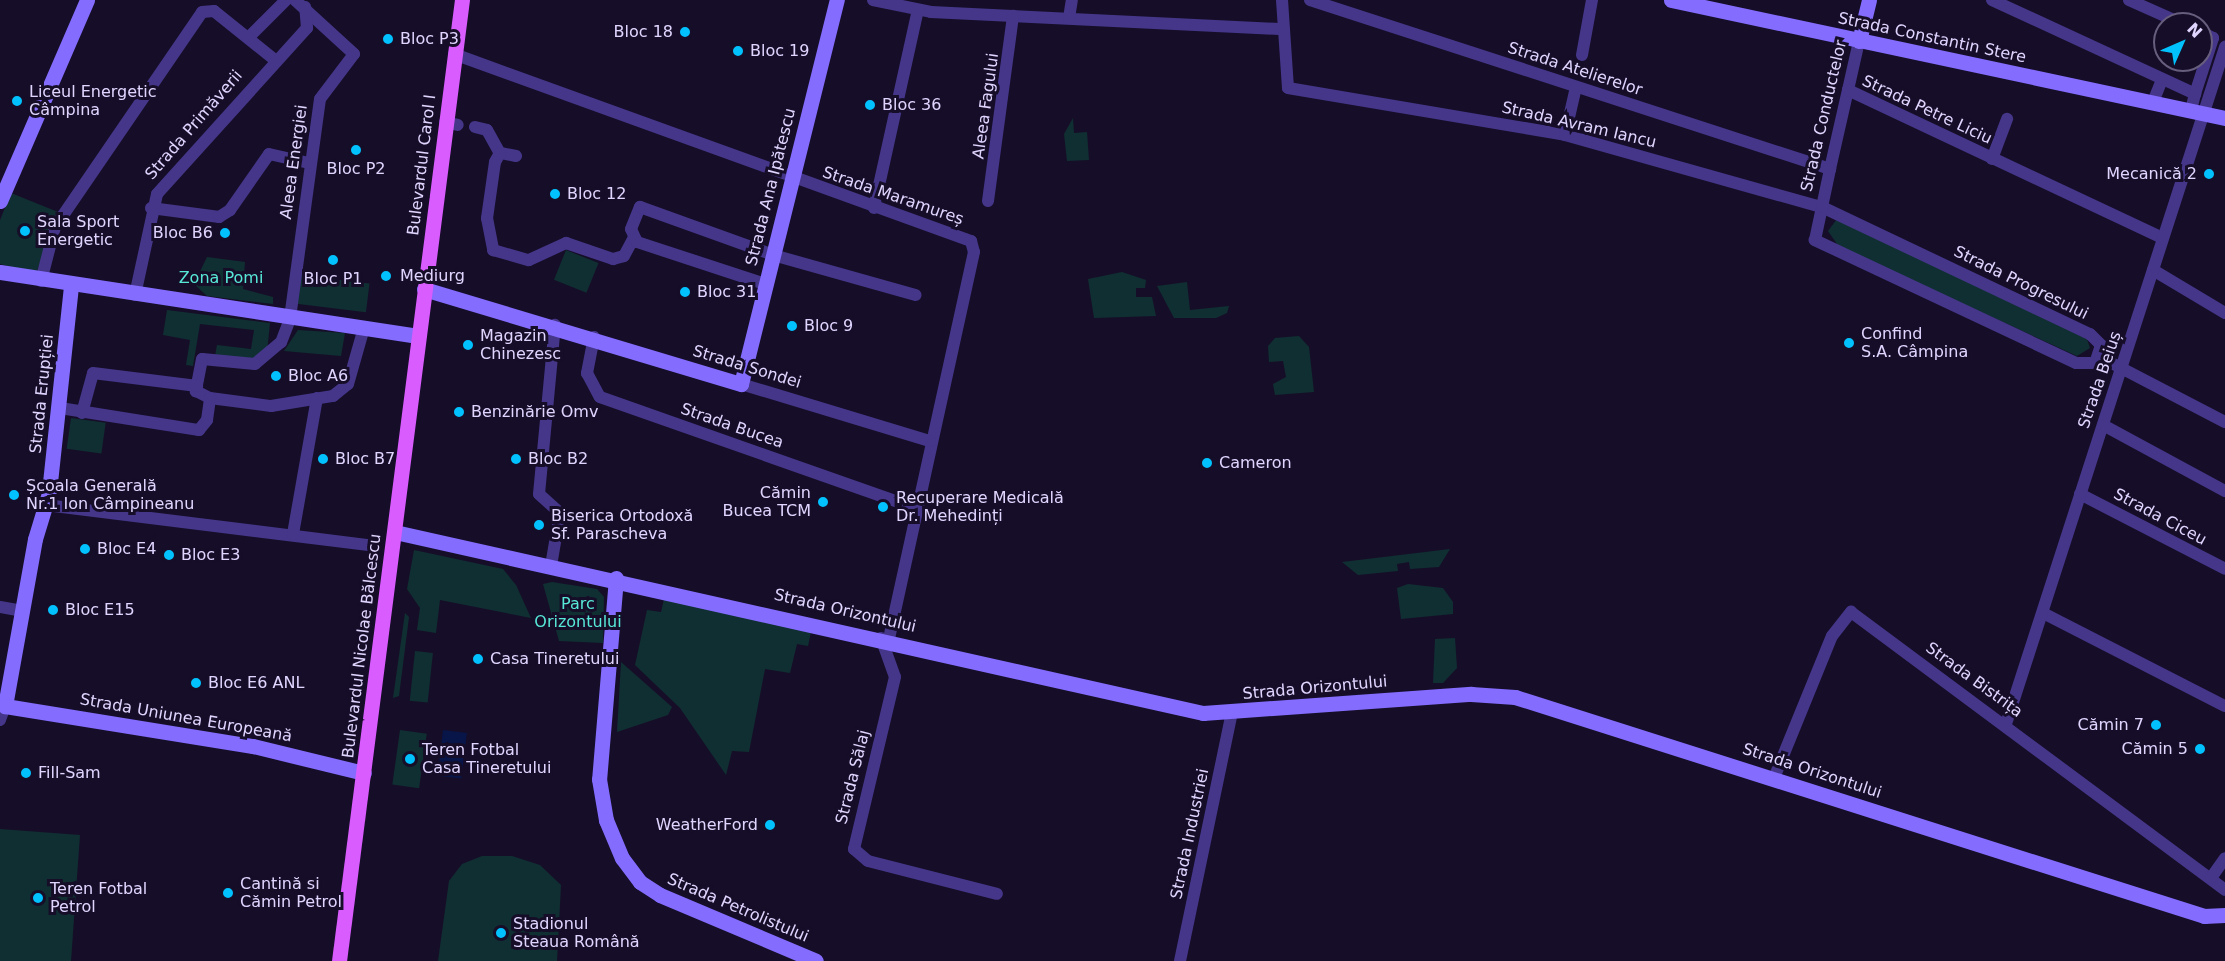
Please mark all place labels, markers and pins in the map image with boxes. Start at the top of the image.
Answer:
place label: Bloc 18 [614,22,673,42]
marker: Bloc 18 [678,25,692,39]
place label: Bloc P3 [400,29,459,49]
marker: Bloc P3 [381,32,395,46]
place label: Bloc 19 [750,41,809,61]
marker: Bloc 19 [731,44,745,58]
place label: Liceul Energetic Câmpina [29,82,157,120]
marker: Liceul Energetic Câmpina [10,94,24,108]
place label: Bloc 36 [882,95,941,115]
marker: Bloc 36 [863,98,877,112]
marker: Bloc P2 [349,143,363,157]
place label: Bloc P2 [327,159,385,179]
place label: Mecanică 2 [2106,164,2197,184]
marker: Mecanică 2 [2202,167,2216,181]
place label: Bloc 12 [567,184,626,204]
marker: Bloc 12 [548,187,562,201]
place label: Sala Sport Energetic [37,212,119,250]
place label: Bloc B6 [153,223,213,243]
marker: Sala Sport Energetic [18,224,32,238]
marker: Bloc B6 [218,226,232,240]
marker: Bloc P1 [326,253,340,267]
place label: Mediurg [400,266,465,286]
marker: Mediurg [377,267,395,285]
place label: Bloc P1 [304,269,362,289]
place label: Bloc 31 [697,282,756,302]
marker: Bloc 31 [678,285,692,299]
place label: Bloc 9 [804,316,853,336]
marker: Bloc 9 [785,319,799,333]
place label: Confind S.A. Câmpina [1861,324,1968,362]
place label: Magazin Chinezesc [480,326,561,364]
marker: Confind S.A. Câmpina [1842,336,1856,350]
marker: Magazin Chinezesc [461,338,475,352]
place label: Bloc A6 [288,366,348,386]
marker: Bloc A6 [269,369,283,383]
place label: Benzinărie Omv [471,402,598,422]
marker: Benzinărie Omv [452,405,466,419]
place label: Bloc B7 [335,449,395,469]
place label: Bloc B2 [528,449,588,469]
marker: Bloc B7 [316,452,330,466]
marker: Bloc B2 [509,452,523,466]
place label: Cameron [1219,453,1292,473]
marker: Cameron [1200,456,1214,470]
place label: Școala Generală Nr.1 Ion Câmpineanu [26,476,194,514]
place label: Cămin Bucea TCM [723,483,811,521]
marker: Școala Generală Nr.1 Ion Câmpineanu [7,488,21,502]
place label: Recuperare Medicală Dr. Mehedinți [896,488,1064,526]
marker: Cămin Bucea TCM [816,495,830,509]
marker: Recuperare Medicală Dr. Mehedinți [874,498,892,516]
place label: Biserica Ortodoxă Sf. Parascheva [551,506,693,544]
marker: Biserica Ortodoxă Sf. Parascheva [532,518,546,532]
place label: Bloc E4 [97,539,156,559]
marker: Bloc E4 [78,542,92,556]
place label: Bloc E3 [181,545,240,565]
marker: Bloc E3 [162,548,176,562]
place label: Bloc E15 [65,600,135,620]
marker: Bloc E15 [46,603,60,617]
place label: Casa Tineretului [490,649,619,669]
marker: Casa Tineretului [471,652,485,666]
place label: Bloc E6 ANL [208,673,304,693]
marker: Bloc E6 ANL [189,676,203,690]
place label: Cămin 7 [2078,715,2144,735]
marker: Cămin 7 [2149,718,2163,732]
place label: Cămin 5 [2122,739,2188,759]
place label: Teren Fotbal Casa Tineretului [422,740,551,778]
marker: Cămin 5 [2193,742,2207,756]
marker: Teren Fotbal Casa Tineretului [403,752,417,766]
place label: Fill-Sam [38,763,101,783]
marker: Fill-Sam [19,766,33,780]
place label: WeatherFord [656,815,758,835]
marker: WeatherFord [763,818,777,832]
place label: Cantină si Cămin Petrol [240,874,342,912]
place label: Teren Fotbal Petrol [50,879,147,917]
marker: Cantină si Cămin Petrol [221,886,235,900]
marker: Teren Fotbal Petrol [31,891,45,905]
place label: Stadionul Steaua Română [513,914,640,952]
marker: Stadionul Steaua Română [494,926,508,940]

